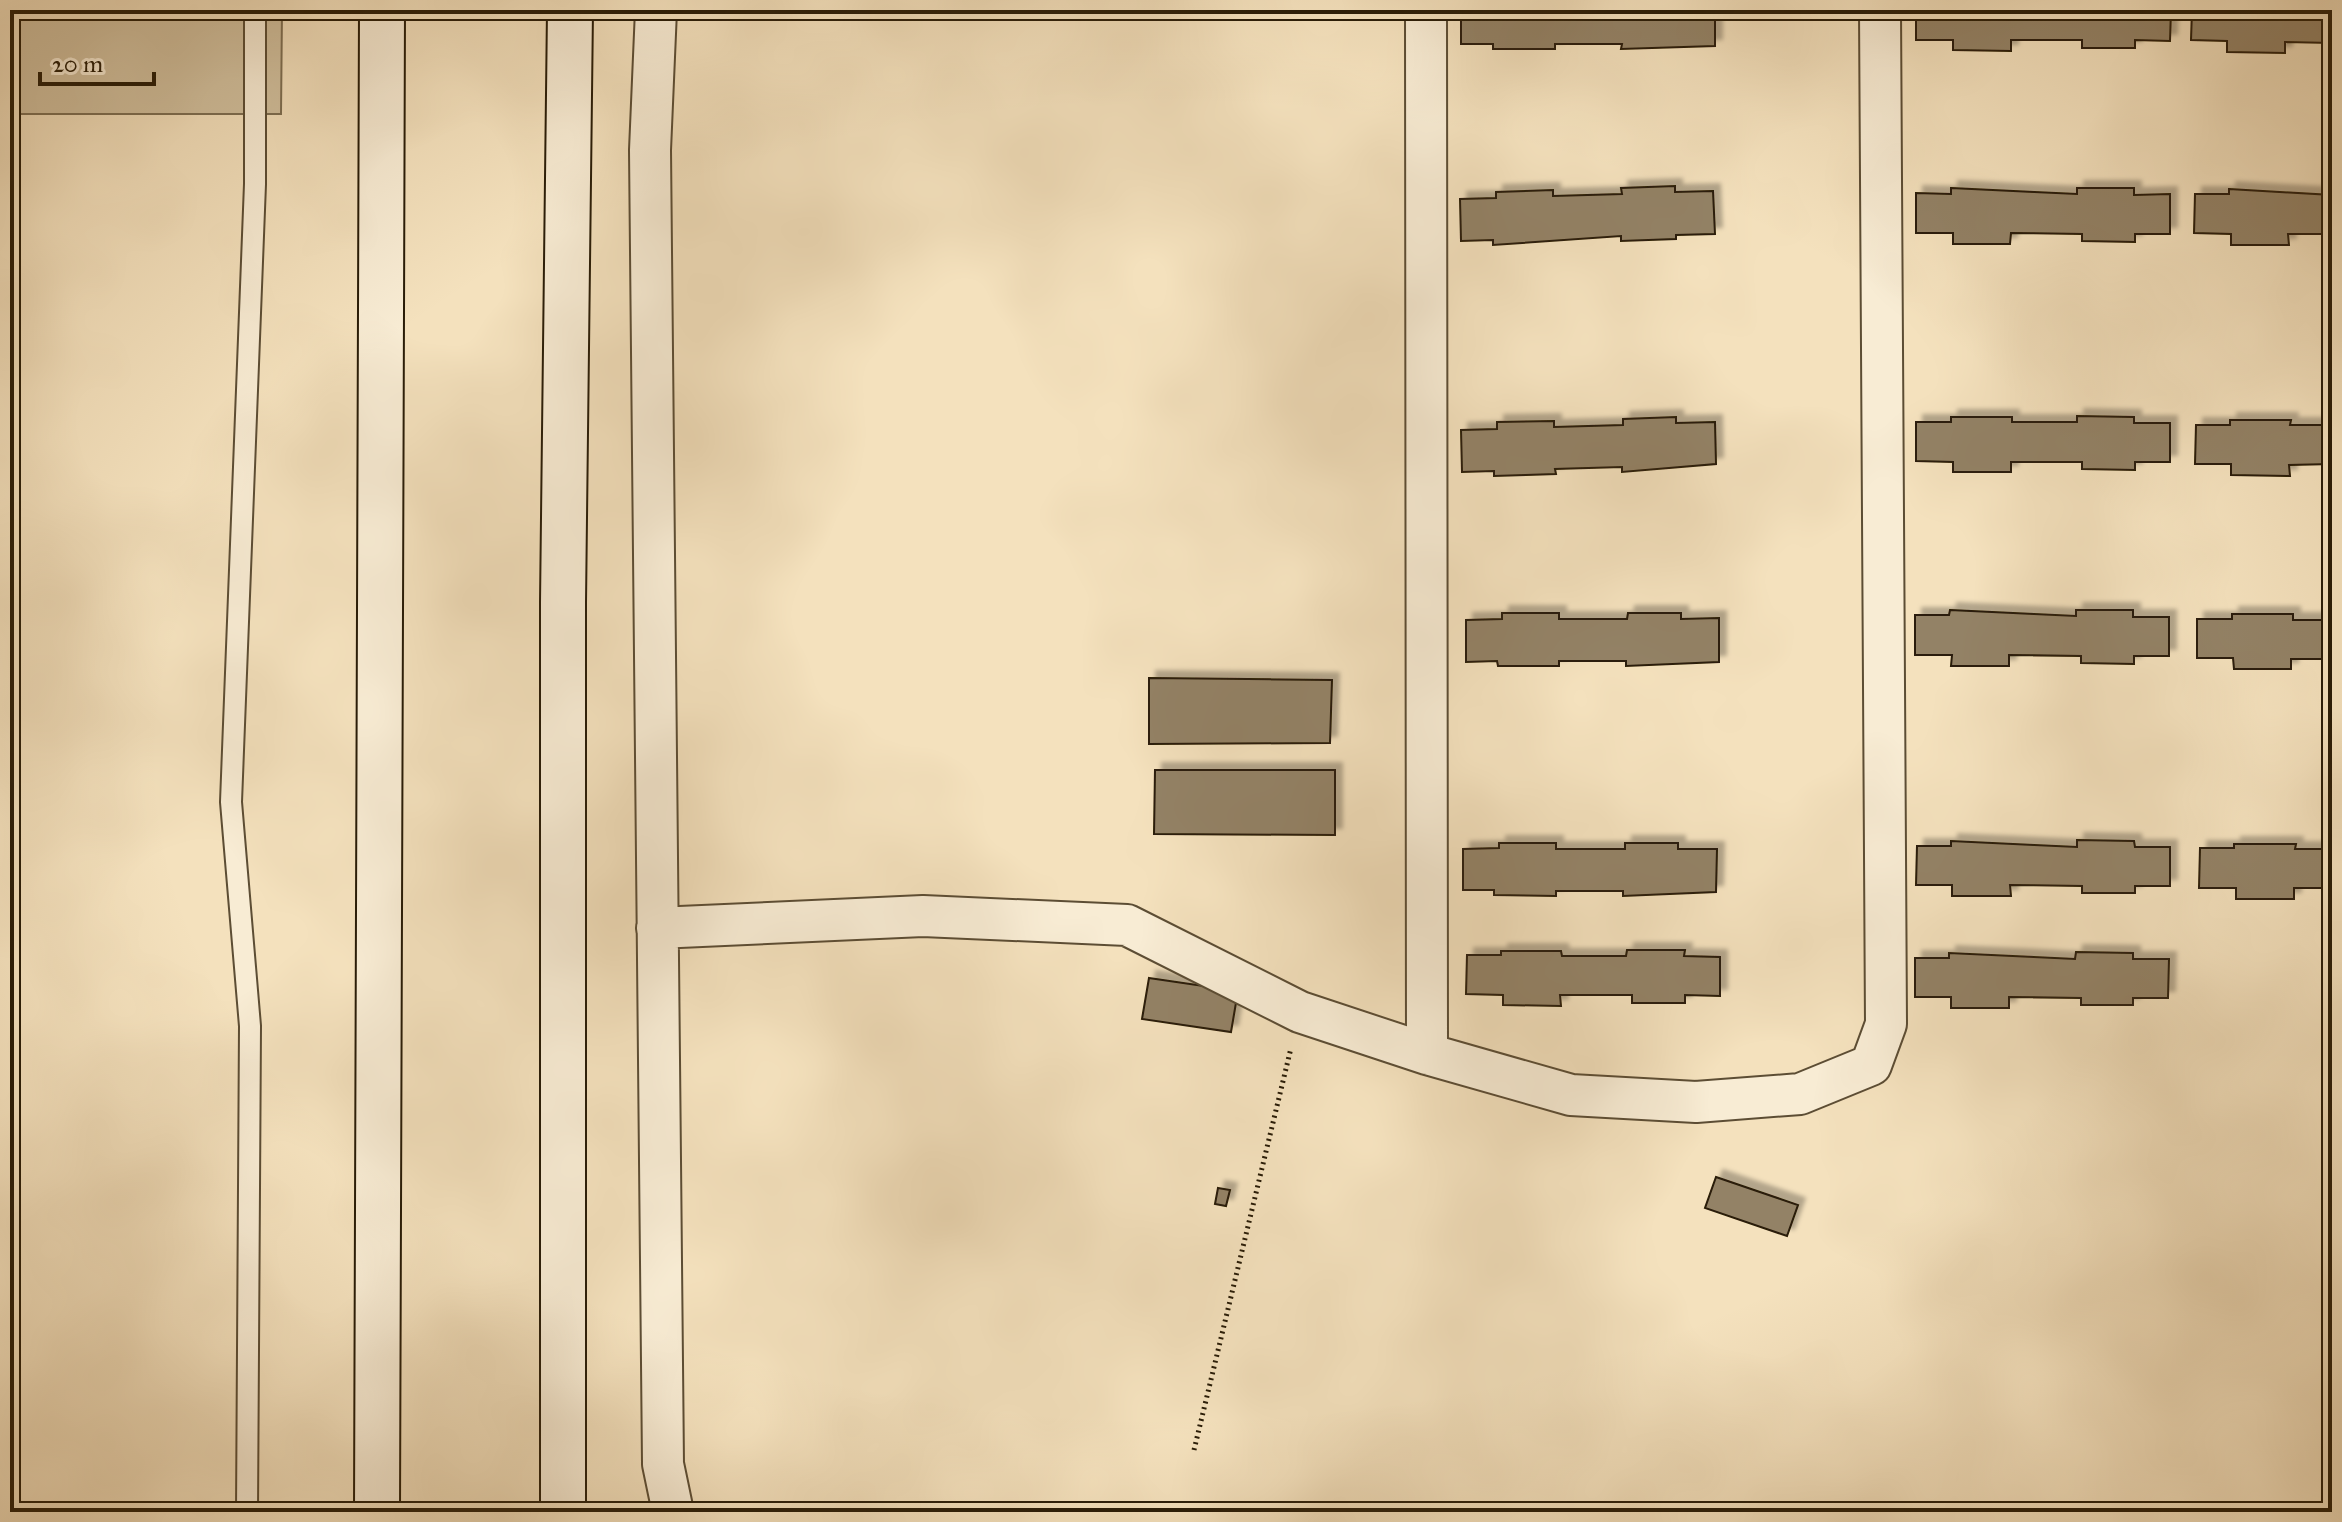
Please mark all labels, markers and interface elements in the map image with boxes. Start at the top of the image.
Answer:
scale bar [40,36,154,86]
text: 20 m [52,49,103,79]

